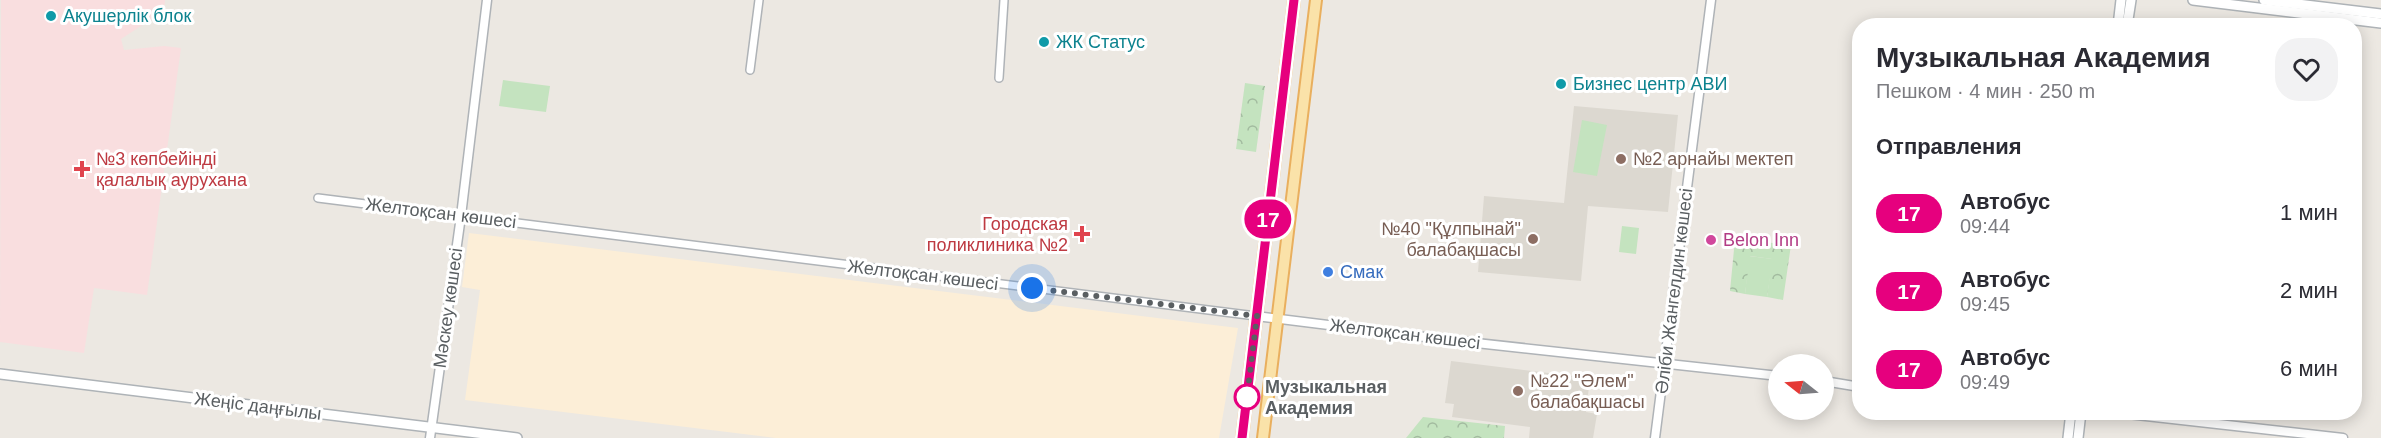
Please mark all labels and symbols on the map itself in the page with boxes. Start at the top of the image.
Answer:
place label: Акушерлік блок [63,6,192,26]
marker: Акушерлік блок [44,9,58,23]
place label: ЖК Статус [1056,32,1145,52]
marker: ЖК Статус [1037,35,1051,49]
place label: Бизнес центр АВИ [1573,74,1727,94]
marker: Бизнес центр АВИ [1554,77,1568,91]
place label: №3 көпбейінді қалалық аурухана [96,149,248,190]
place label: №2 арнайы мектеп [1633,149,1794,169]
marker: №2 арнайы мектеп [1614,152,1628,166]
marker: №3 көпбейінді қалалық аурухана [73,160,91,178]
street label: Әліби Жангелдин көшесі [1651,187,1697,395]
street label: Желтоқсан көшесі [365,194,517,232]
line badge: 17 [1241,200,1295,238]
place label: Городская поликлиника №2 [927,214,1068,255]
place label: №40 "Құлпынай" балабақшасы [1381,219,1521,260]
marker: Городская поликлиника №2 [1073,225,1091,243]
place label: Belon Inn [1723,230,1799,250]
marker: №40 "Құлпынай" балабақшасы [1526,232,1540,246]
marker: Belon Inn [1704,233,1718,247]
street label: Мәскеу көшесі [430,247,466,369]
street label: Желтоқсан көшесі [847,256,999,294]
place label: Смак [1340,262,1383,282]
marker: Смак [1321,265,1335,279]
your location [1017,273,1047,303]
street label: Желтоқсан көшесі [1329,315,1481,353]
north arrow [1768,354,1834,420]
place label: №22 "Әлем" балабақшасы [1530,371,1645,412]
place label: Музыкальная Академия [1265,377,1387,418]
marker: Музыкальная Академия [1234,384,1260,410]
marker: №22 "Әлем" балабақшасы [1511,384,1525,398]
street label: Жеңіс даңғылы [193,388,323,424]

